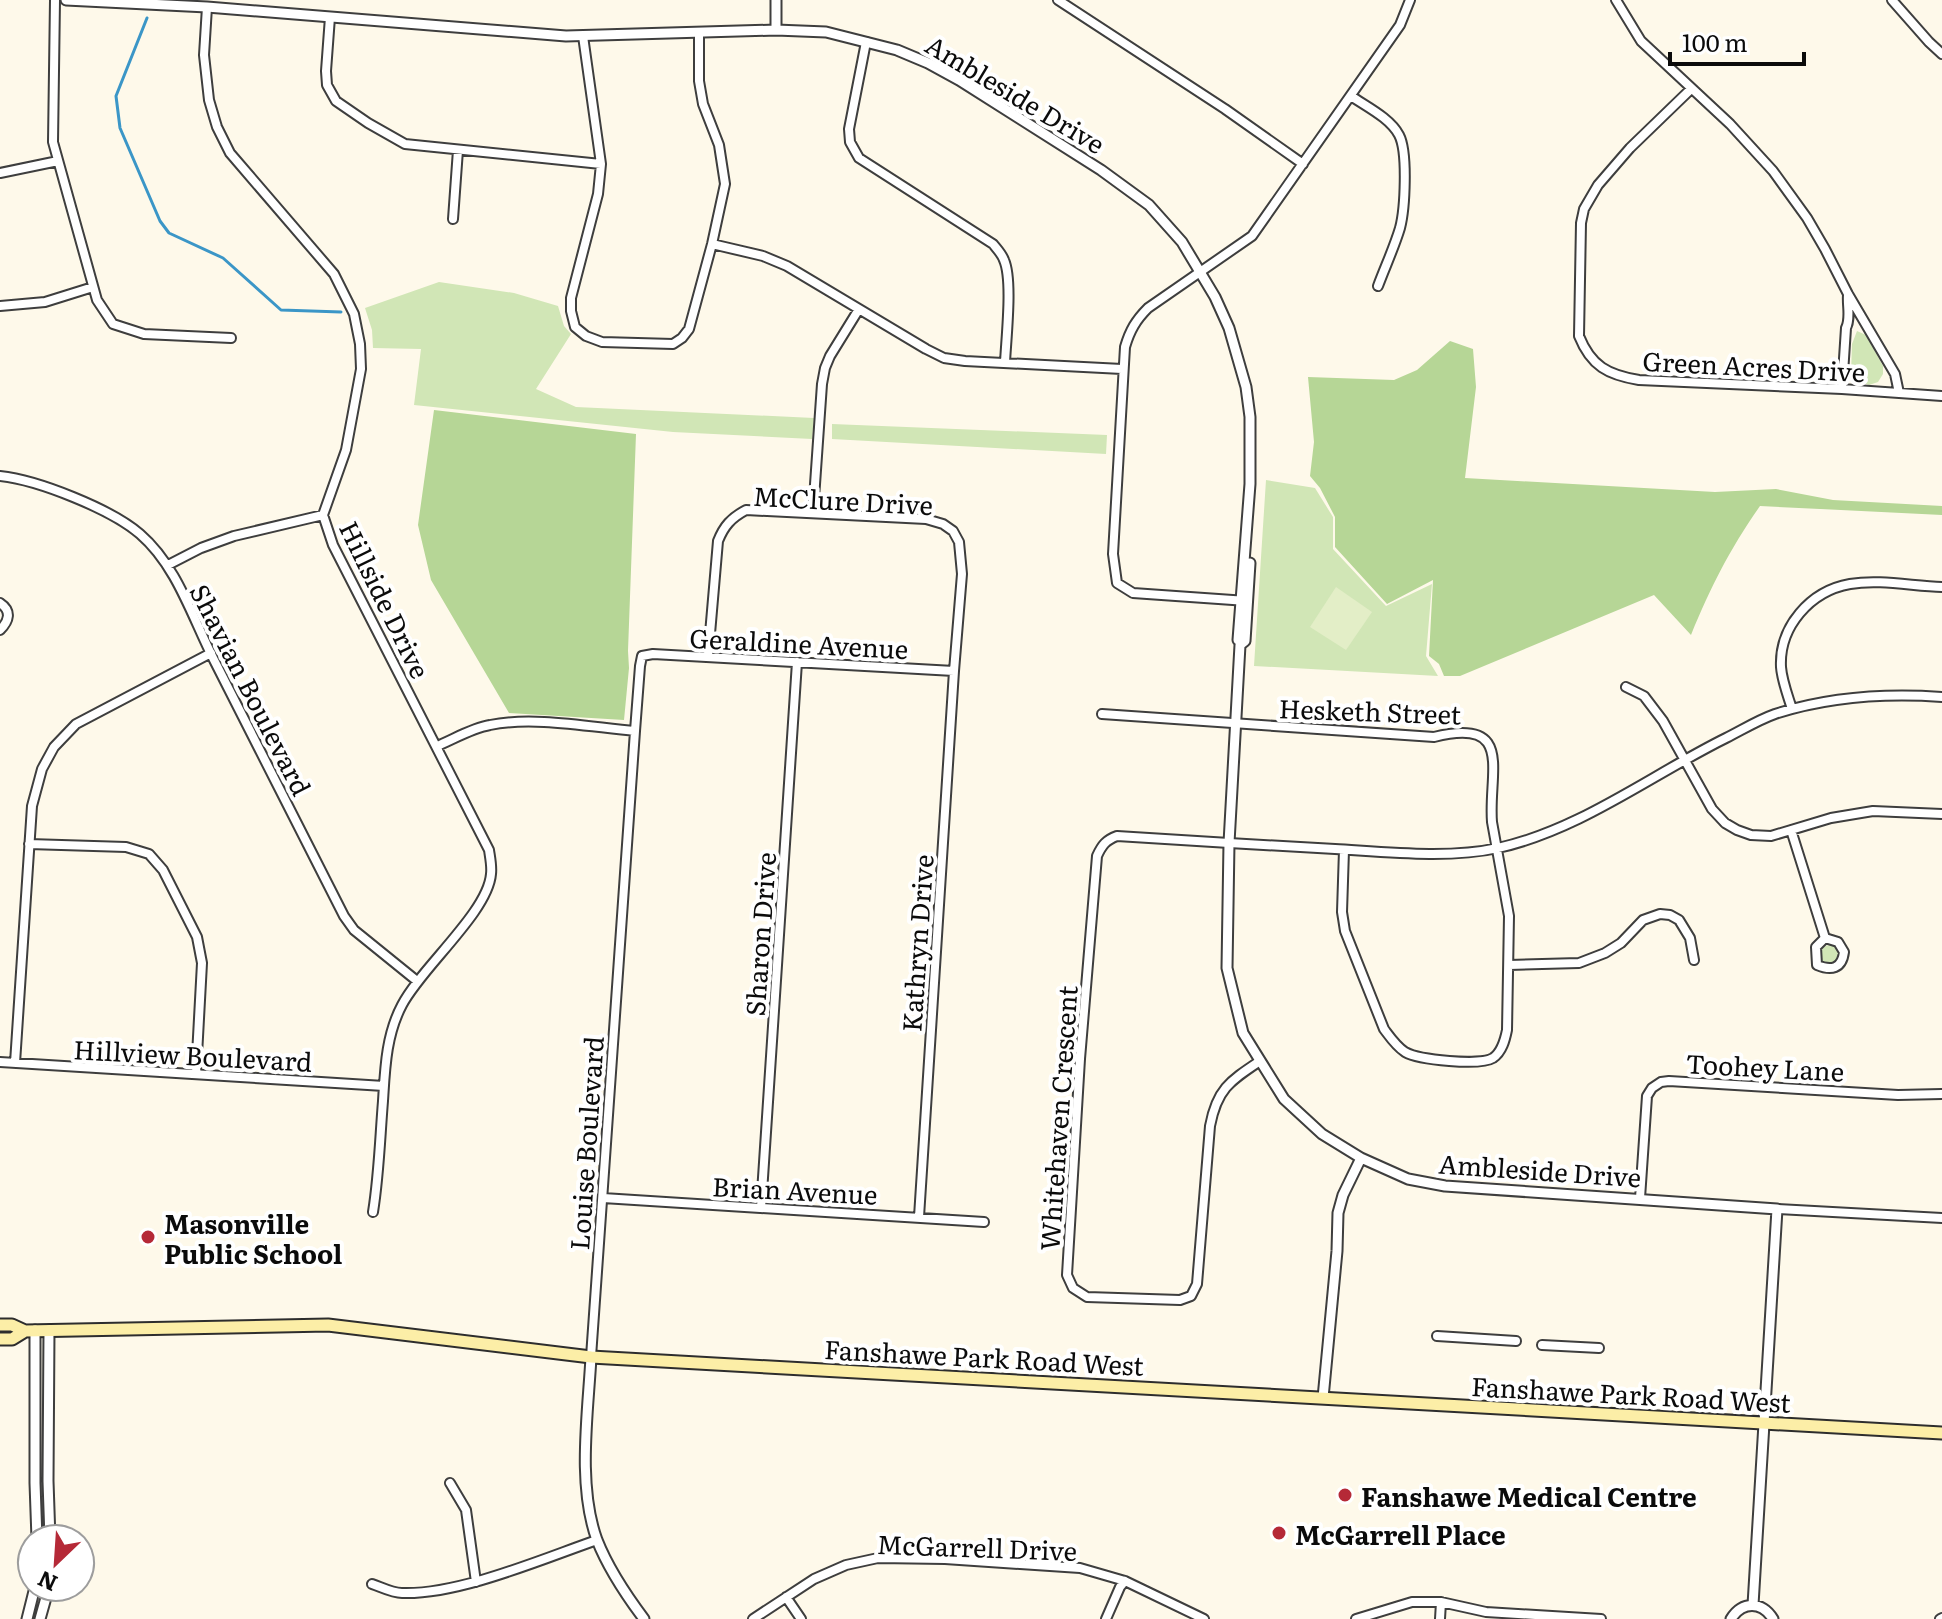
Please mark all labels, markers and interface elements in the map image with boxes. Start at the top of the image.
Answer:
scale bar [1670,16,1804,66]
street label: Ambleside Drive [919,24,1113,162]
text: 100 m [1682,24,1748,59]
street label: Green Acres Drive [1642,340,1866,390]
street label: McClure Drive [752,475,934,523]
street label: Hillside Drive [331,514,441,684]
street label: Shavian Boulevard [182,576,322,802]
street label: Geraldine Avenue [689,617,909,667]
street label: Hesketh Street [1278,687,1462,733]
street label: Sharon Drive [734,851,784,1017]
street label: Kathryn Drive [890,853,942,1033]
street label: Whitehaven Crescent [1028,984,1086,1252]
street label: Hillview Boulevard [73,1028,313,1080]
street label: Louise Boulevard [558,1035,612,1251]
street label: Toohey Lane [1685,1042,1845,1090]
street label: Ambleside Drive [1437,1142,1643,1196]
street label: Brian Avenue [711,1165,879,1213]
place label: Masonville Public School [164,1203,342,1272]
marker: Masonville Public School [139,1228,157,1246]
street label: Fanshawe Park Road West [823,1328,1145,1384]
street label: Fanshawe Park Road West [1470,1365,1792,1421]
place label: Fanshawe Medical Centre [1361,1476,1697,1515]
marker: Fanshawe Medical Centre [1336,1486,1354,1504]
place label: McGarrell Place [1295,1514,1506,1553]
north arrow [16,1523,96,1603]
street label: McGarrell Drive [876,1523,1078,1569]
marker: McGarrell Place [1270,1524,1288,1542]
text: N [32,1564,62,1601]

